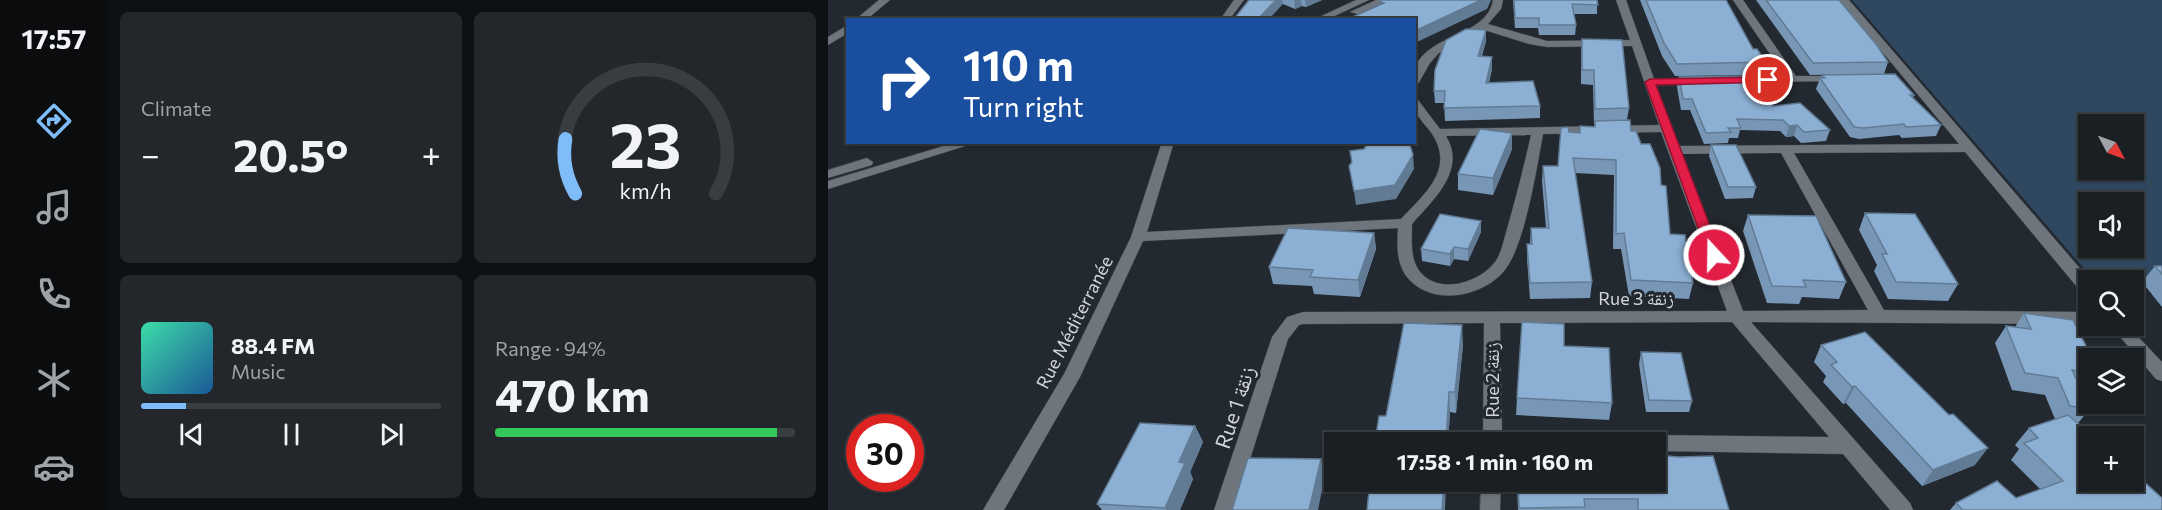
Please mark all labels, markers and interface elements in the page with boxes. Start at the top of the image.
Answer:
text: 17:57 [22,22,86,55]
text: 110 m [963,38,1074,90]
icon: right [864,42,942,120]
pin [1742,54,1793,105]
icon: arrive [1751,63,1784,96]
text: Turn right [963,90,1083,123]
text: Climate [141,96,211,120]
icon: directions [33,100,75,142]
text: 23 [609,105,681,181]
north arrow [2078,114,2144,180]
map controls [2078,114,2144,492]
text: 20.5° [233,126,348,181]
text: − [141,133,160,174]
text: + [422,133,441,174]
text: km/h [619,178,671,204]
icon: music [33,186,75,228]
button: sound [2078,192,2144,258]
position arrow [1682,223,1746,287]
street label: Rue Méditerranée [1031,252,1117,392]
button: search [2078,270,2144,336]
icon: phone [33,273,75,315]
street label: Rue 3 زنقة [1598,287,1674,309]
text: 88.4 FM [231,332,315,359]
text: Range · 94% [495,336,606,360]
street label: Rue 2 زنقة [1481,342,1503,418]
button: layers [2078,348,2144,414]
icon: climate [33,359,75,401]
text: Music [231,359,285,383]
street label: Rue 1 زنقة [1209,363,1259,451]
text: 470 km [495,366,650,421]
speed limit sign: 30 [846,414,924,492]
icon: previous [175,418,208,451]
icon: pause [275,418,308,451]
icon: next [375,418,408,451]
button: + [2078,426,2144,492]
icon: car [33,446,75,488]
text: 17:58 · 1 min · 160 m [1397,448,1593,475]

